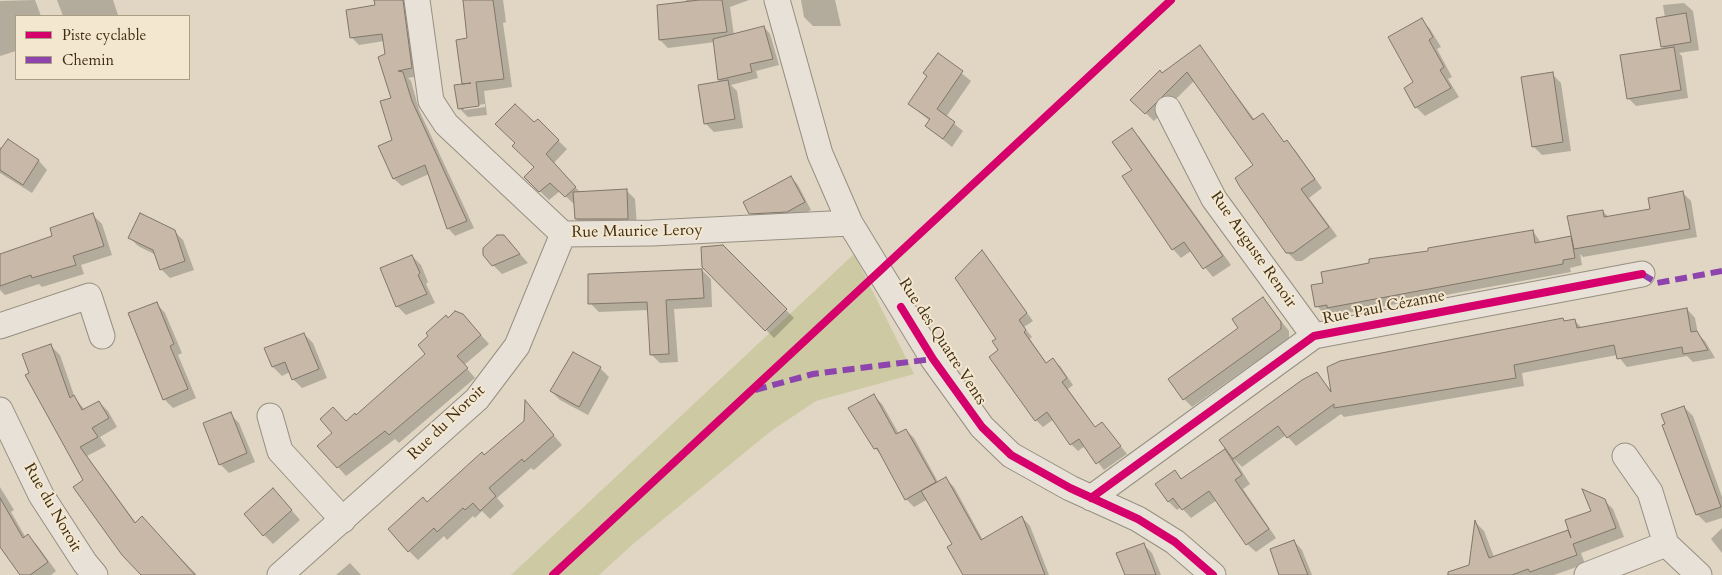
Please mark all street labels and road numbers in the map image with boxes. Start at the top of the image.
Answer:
street label: Rue Auguste Renoir [1206,188,1300,312]
street label: Rue Maurice Leroy [571,221,703,243]
street label: Rue des Quatre Vents [894,275,990,409]
street label: Rue Paul Cézanne [1321,287,1447,329]
street label: Rue du Noroit [405,382,489,464]
street label: Rue du Noroit [19,460,85,556]

